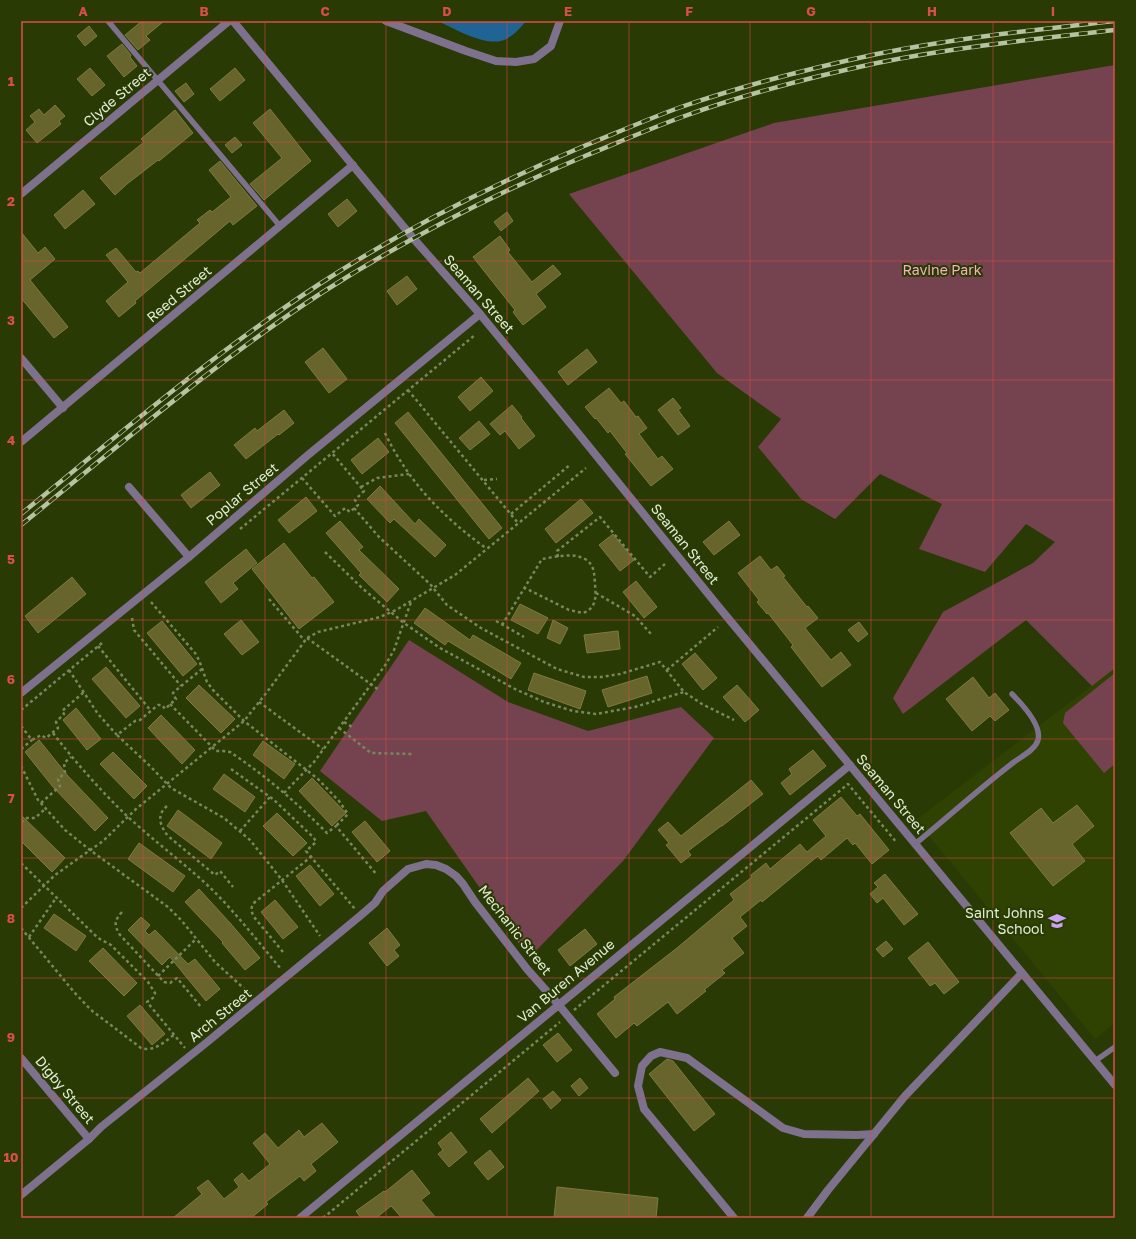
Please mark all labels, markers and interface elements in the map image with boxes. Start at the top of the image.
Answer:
text: A [78,3,88,19]
text: B [199,3,209,19]
text: C [320,3,330,19]
text: D [442,3,452,19]
text: E [564,3,572,19]
text: F [685,3,693,19]
text: G [806,3,816,19]
text: H [927,3,937,19]
text: I [1051,3,1055,19]
street label: Clyde Street [79,63,154,130]
text: 1 [8,73,15,89]
text: 2 [7,193,15,209]
street label: Seaman Street [441,251,518,337]
park label: Ravine Park [902,261,982,278]
street label: Reed Street [143,262,214,326]
text: 3 [7,312,15,328]
text: 4 [7,432,15,448]
street label: Poplar Street [202,459,281,529]
street label: Seaman Street [648,500,723,587]
text: 5 [7,551,15,567]
text: 6 [7,671,15,687]
street label: Seaman Street [853,750,930,837]
text: 7 [7,790,15,806]
street label: Mechanic Street [475,881,556,978]
place label: Saint Johns School [965,904,1044,937]
text: 8 [7,910,15,926]
school or university icon: Saint Johns School [1047,911,1067,931]
street label: Van Buren Avenue [514,935,618,1026]
street label: Arch Street [185,984,255,1045]
text: 9 [7,1029,15,1045]
street label: Digby Street [32,1052,99,1127]
text: 10 [3,1149,19,1165]

